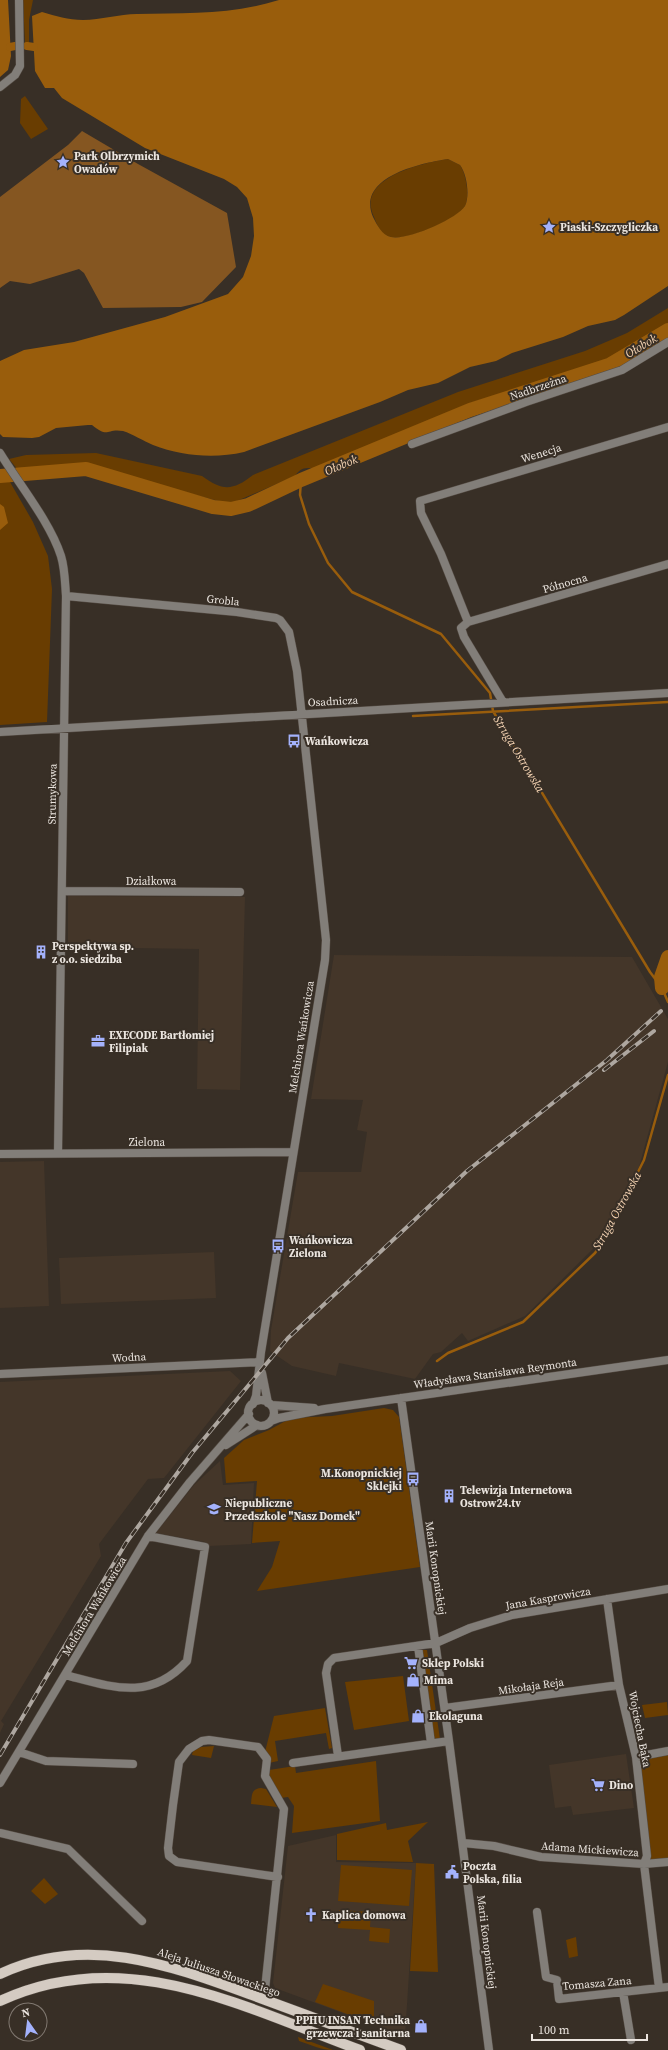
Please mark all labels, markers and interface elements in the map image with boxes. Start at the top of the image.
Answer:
place label: Park Olbrzymich Owadów [74,149,160,177]
place icon: Park Olbrzymich Owadów [55,154,71,170]
place icon: Piaski-Szczygliczka [541,219,557,235]
place label: Piaski-Szczygliczka [560,220,658,235]
water label: Ołobok [622,330,660,362]
street label: Nadbrzeżna [508,371,569,404]
street label: Wenecja [519,440,564,467]
water label: Ołobok [322,451,360,479]
street label: Północna [541,570,590,597]
street label: Grobla [206,591,241,610]
street label: Osadnicza [308,693,359,710]
water label: Struga Ostrowska [490,712,549,796]
bus stop icon: Wańkowicza [286,733,302,749]
place label: Wańkowicza [305,734,369,749]
street label: Strumykowa [44,763,61,825]
street label: Działkowa [126,874,177,889]
place label: Perspektywa sp. z o.o. siedziba [52,939,134,967]
building icon: Perspektywa sp. z o.o. siedziba [33,944,49,960]
street label: Melchiora Wańkowicza [285,979,318,1094]
place label: EXECODE Bartłomiej Filipiak [109,1028,214,1056]
office icon: EXECODE Bartłomiej Filipiak [90,1033,106,1049]
street label: Zielona [129,1135,166,1150]
water label: Struga Ostrowska [589,1168,646,1253]
place label: Wańkowicza Zielona [289,1233,353,1261]
bus stop icon: Wańkowicza Zielona [270,1238,286,1254]
street label: Wodna [111,1349,147,1366]
street label: Władysława Stanisława Reymonta [412,1355,578,1392]
place label: M.Konopnickiej Sklejki [321,1466,403,1494]
bus stop icon: M.Konopnickiej Sklejki [405,1471,421,1487]
place label: Telewizja Internetowa Ostrow24.tv [460,1483,572,1511]
building icon: Telewizja Internetowa Ostrow24.tv [441,1488,457,1504]
place label: Niepubliczne Przedszkole "Nasz Domek" [225,1496,360,1524]
school or university icon: Niepubliczne Przedszkole "Nasz Domek" [206,1501,222,1517]
street label: Marii Konopnickiej [422,1520,449,1616]
street label: Melchiora Wańkowicza [59,1553,130,1659]
street label: Jana Kasprowicza [503,1584,592,1614]
supermarket icon: Sklep Polski [403,1655,419,1671]
place label: Sklep Polski [422,1656,484,1671]
shop icon: Mima [405,1672,421,1688]
place label: Mima [424,1673,453,1688]
street label: Mikołaja Reja [497,1674,565,1699]
street label: Wojciecha Bąka [625,1690,654,1769]
shop icon: Ekolaguna [410,1708,426,1724]
place label: Ekolaguna [429,1709,483,1724]
supermarket icon: Dino [590,1777,606,1793]
place label: Dino [609,1778,633,1793]
street label: Adama Mickiewicza [541,1839,640,1860]
place label: Poczta Polska, filia [463,1859,522,1887]
public building icon: Poczta Polska, filia [444,1864,460,1880]
street label: Marii Konopnickiej [473,1894,500,1990]
church icon: Kaplica domowa [303,1907,319,1923]
place label: Kaplica domowa [322,1908,406,1923]
street label: Aleja Juliusza Słowackiego [155,1944,282,2001]
street label: Tomasza Zana [562,1973,633,1994]
north arrow [8,2002,48,2042]
text: N [20,2005,31,2021]
place label: PPHU INSAN Technika grzewcza i sanitarna [296,2013,410,2041]
scale bar [532,2016,647,2042]
shop icon: PPHU INSAN Technika grzewcza i sanitarna [413,2018,429,2034]
text: 100 m [538,2022,570,2038]

